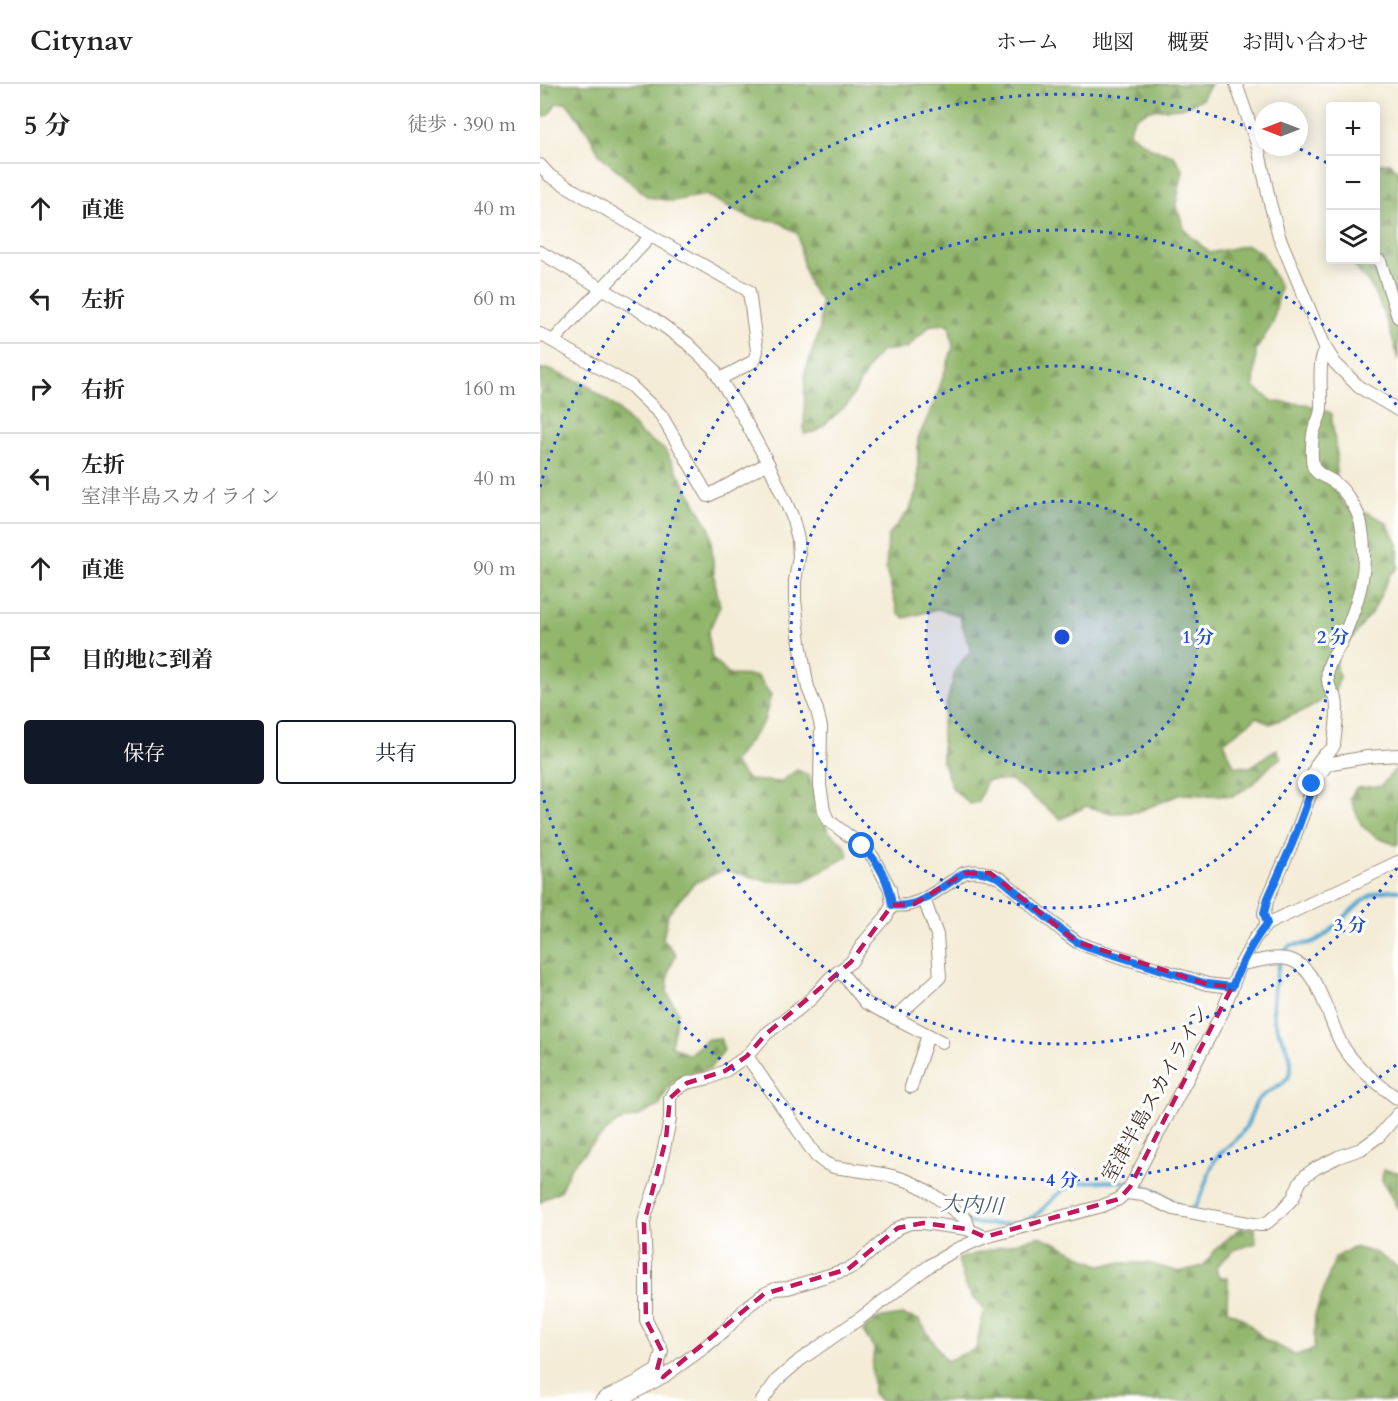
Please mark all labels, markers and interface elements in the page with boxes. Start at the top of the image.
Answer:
text: Citynav [30,22,133,60]
text: ホーム [996,28,1059,57]
text: 地図 [1092,28,1134,57]
text: 概要 [1167,28,1209,57]
text: お問い合わせ [1242,28,1368,57]
north arrow [1254,102,1308,156]
map controls [1326,102,1380,264]
button: + [1326,102,1380,156]
text: 5 分 [24,108,70,143]
text: 徒歩 · 390 m [407,111,516,138]
button: − [1326,156,1380,210]
icon: ahead [24,192,57,225]
text: 直進 [81,195,125,225]
text: 40 m [473,195,516,222]
button: layers [1326,210,1380,264]
icon: left [24,282,57,315]
text: 左折 [81,285,125,315]
text: 60 m [473,285,516,312]
icon: right [24,372,57,405]
text: 右折 [81,375,125,405]
text: 160 m [463,375,516,402]
text: 左折 [81,450,125,480]
icon: left [24,462,57,495]
text: 40 m [473,465,516,492]
text: 室津半島スカイライン [81,483,280,510]
icon: ahead [24,552,57,585]
text: 直進 [81,555,125,585]
text: 90 m [473,555,516,582]
text: 1 分 [1182,625,1214,650]
text: 2 分 [1317,625,1349,650]
centre of rings [1052,627,1072,647]
icon: arrive [24,642,57,675]
text: 目的地に到着 [81,645,213,675]
button: 保存 [24,720,264,784]
button: 共有 [276,720,516,784]
route end [1298,770,1324,796]
route start [848,832,874,858]
text: 3 分 [1334,913,1366,938]
street label: 室津半島スカイライン [1095,1000,1215,1187]
text: 4 分 [1046,1168,1078,1193]
water label: 大内川 [940,1189,1006,1222]

